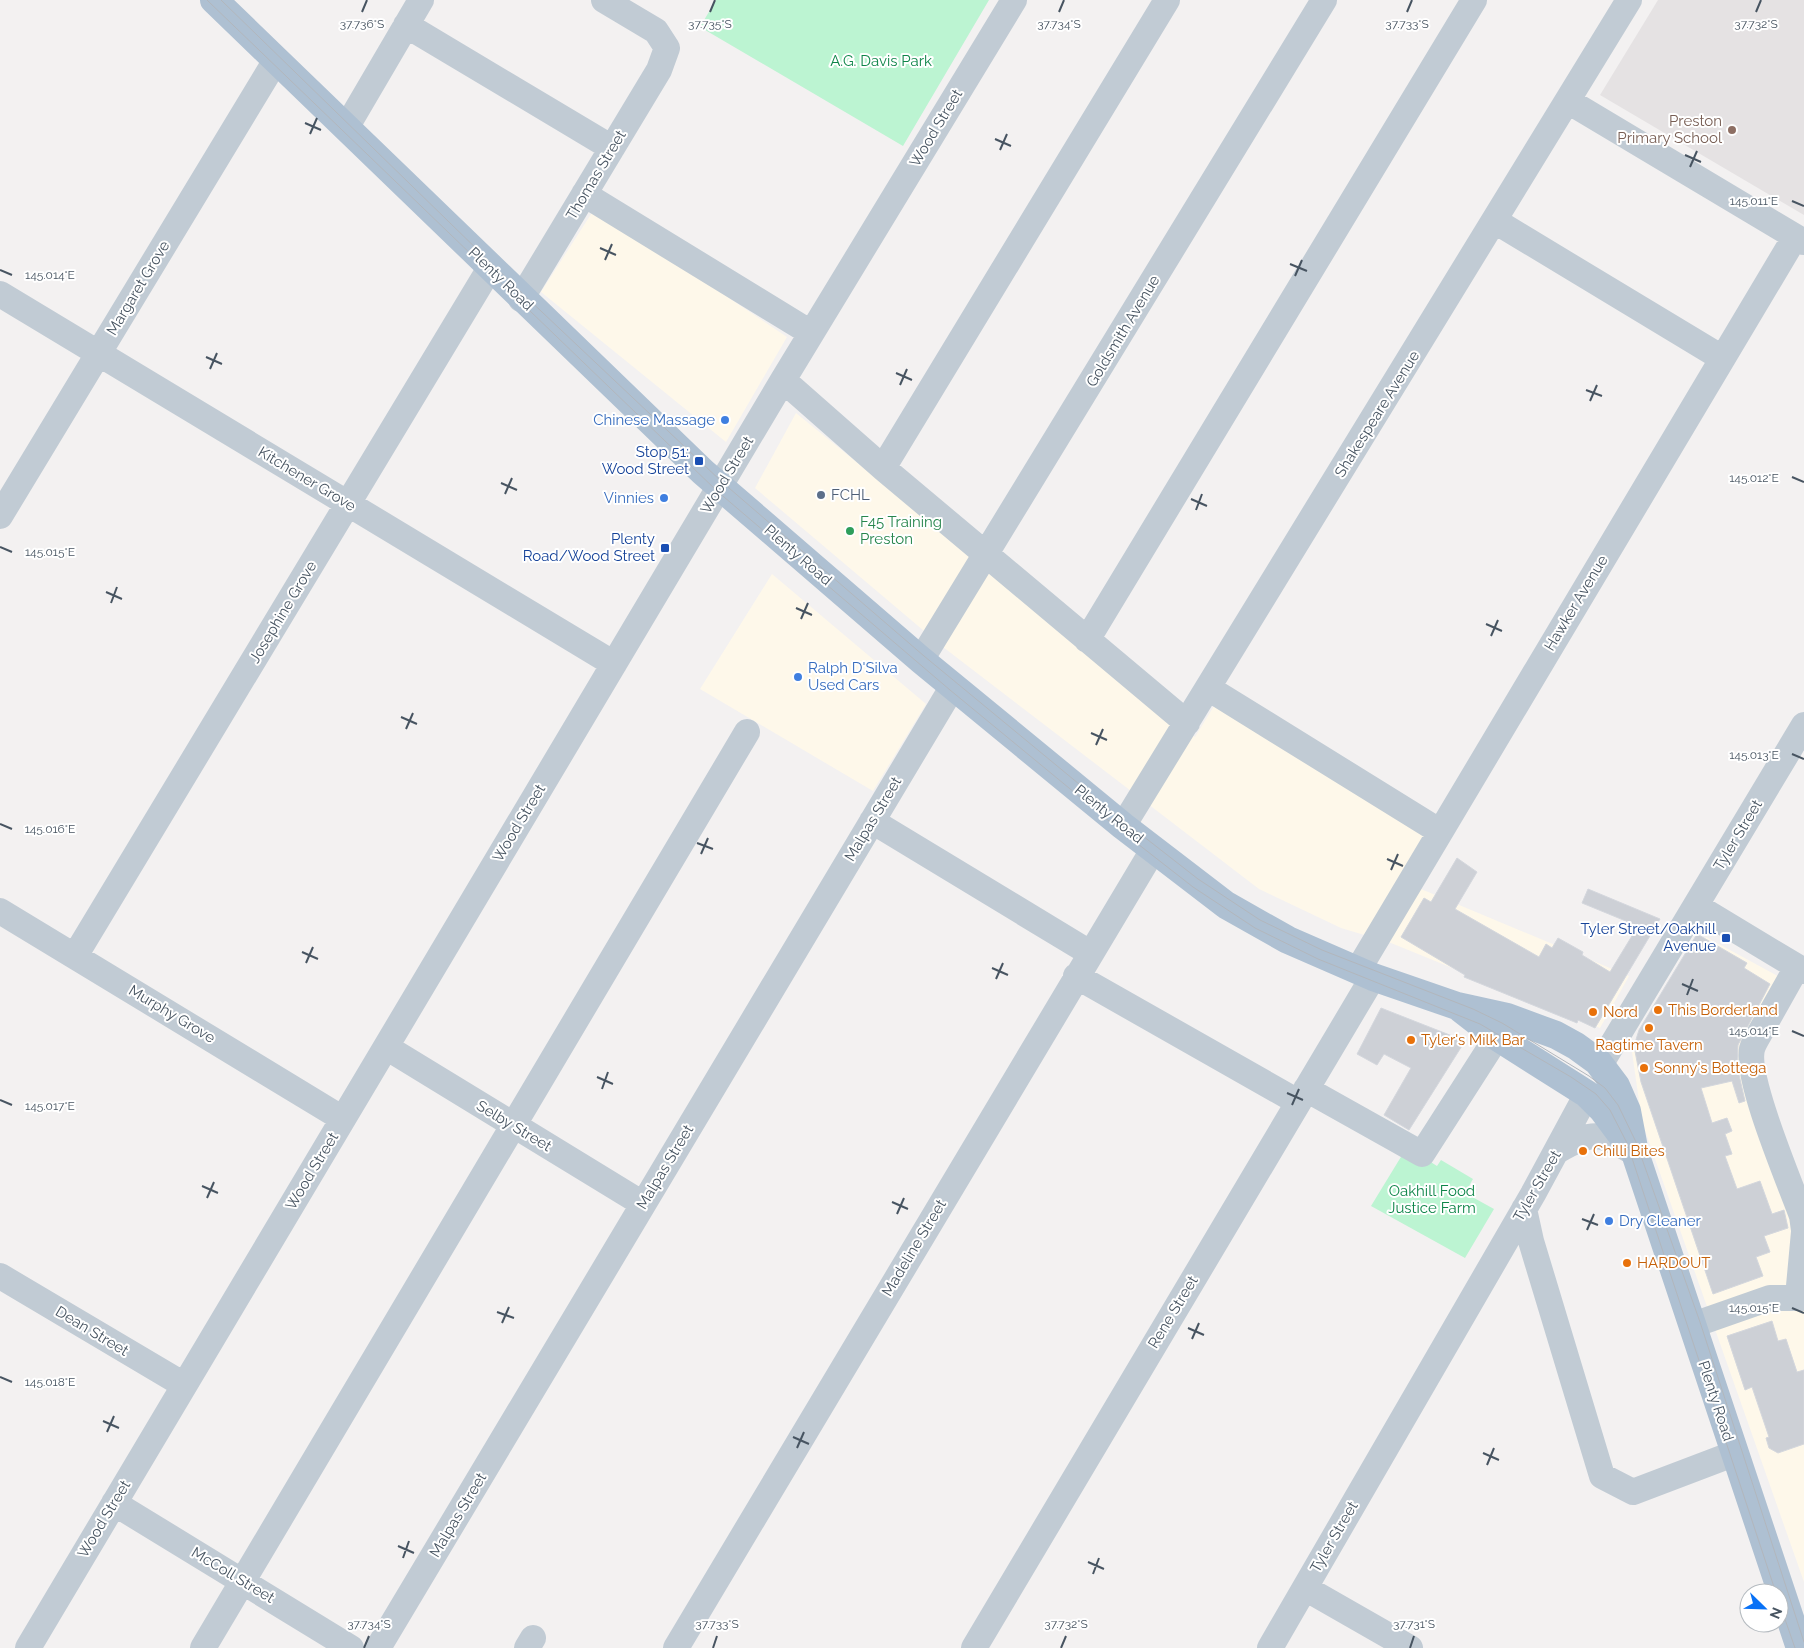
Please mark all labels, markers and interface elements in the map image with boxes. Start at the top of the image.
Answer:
text: 37.736°S [340,17,384,31]
text: 37.735°S [688,17,732,31]
text: 37.734°S [1037,17,1081,31]
text: 37.733°S [1385,17,1429,31]
text: 37.732°S [1734,17,1778,31]
park label: A.G. Davis Park [830,52,932,70]
street label: Wood Street [906,86,966,170]
place label: Preston Primary School [1617,112,1723,147]
marker: Preston Primary School [1726,124,1738,136]
street label: Thomas Street [562,127,630,223]
text: 145.011°E [1730,194,1778,208]
street label: Margaret Grove [103,237,173,339]
street label: Plenty Road [465,244,537,314]
text: 145.014°E [25,268,75,282]
street label: Goldsmith Avenue [1083,272,1164,390]
street label: Shakespeare Avenue [1331,347,1423,481]
place label: Chinese Massage [593,411,715,429]
marker: Chinese Massage [719,414,731,426]
street label: Wood Street [697,433,757,517]
street label: Kitchener Grove [255,443,359,515]
place label: Stop 51: Wood Street [602,443,689,478]
marker: Stop 51: Wood Street [693,455,705,467]
text: 145.012°E [1729,471,1779,485]
place label: FCHL [831,486,870,504]
place label: Vinnies [604,489,654,507]
marker: FCHL [815,489,827,501]
marker: Vinnies [658,492,670,504]
place label: F45 Training Preston [860,513,942,548]
street label: Plenty Road [761,521,835,589]
marker: F45 Training Preston [844,525,856,537]
place label: Plenty Road/Wood Street [523,530,655,565]
marker: Plenty Road/Wood Street [659,542,671,554]
text: 145.015°E [25,545,75,559]
street label: Hawker Avenue [1540,552,1612,654]
street label: Josephine Grove [246,558,321,666]
place label: Ralph D'Silva Used Cars [808,659,898,694]
marker: Ralph D'Silva Used Cars [792,671,804,683]
text: 145.013°E [1729,748,1779,762]
street label: Malpas Street [841,773,905,865]
street label: Wood Street [489,781,549,865]
street label: Plenty Road [1071,781,1147,847]
street label: Tyler Street [1710,796,1766,874]
text: 145.016°E [25,822,75,836]
place label: Tyler Street/Oakhill Avenue [1581,920,1717,955]
marker: Tyler Street/Oakhill Avenue [1720,932,1732,944]
street label: Murphy Grove [126,981,219,1047]
place label: This Borderland [1668,1001,1778,1019]
place label: Nord [1603,1003,1638,1021]
marker: This Borderland [1652,1004,1664,1016]
marker: Nord [1587,1006,1599,1018]
marker: Ragtime Tavern [1643,1022,1655,1034]
text: 145.014°E [1729,1024,1779,1038]
place label: Tyler's Milk Bar [1421,1031,1526,1049]
marker: Tyler's Milk Bar [1405,1034,1417,1046]
place label: Ragtime Tavern [1595,1036,1703,1054]
place label: Sonny's Bottega [1654,1059,1766,1077]
marker: Sonny's Bottega [1638,1062,1650,1074]
street label: Selby Street [473,1097,555,1155]
text: 145.017°E [25,1099,75,1113]
street label: Malpas Street [633,1121,697,1213]
street label: Wood Street [282,1129,342,1213]
place label: Chilli Bites [1593,1142,1665,1160]
marker: Chilli Bites [1577,1145,1589,1157]
street label: Tyler Street [1509,1147,1565,1225]
park label: Oakhill Food Justice Farm [1388,1182,1476,1217]
street label: Madeline Street [878,1196,950,1300]
place label: Dry Cleaner [1619,1212,1701,1230]
marker: Dry Cleaner [1603,1215,1615,1227]
place label: HARDOUT [1637,1254,1710,1272]
marker: HARDOUT [1621,1257,1633,1269]
street label: Rene Street [1144,1273,1202,1351]
text: 145.015°E [1729,1301,1779,1315]
street label: Dean Street [52,1302,132,1360]
street label: Plenty Road [1695,1359,1737,1443]
text: 145.018°E [25,1375,75,1389]
street label: Malpas Street [426,1469,490,1561]
street label: Wood Street [74,1477,134,1561]
street label: Tyler Street [1306,1498,1362,1576]
street label: McColl Street [188,1543,278,1607]
north arrow [1739,1583,1789,1633]
text: N [1767,1605,1785,1621]
text: 37.734°S [347,1617,391,1631]
text: 37.733°S [695,1617,739,1631]
text: 37.732°S [1044,1617,1088,1631]
text: 37.731°S [1393,1617,1435,1631]

